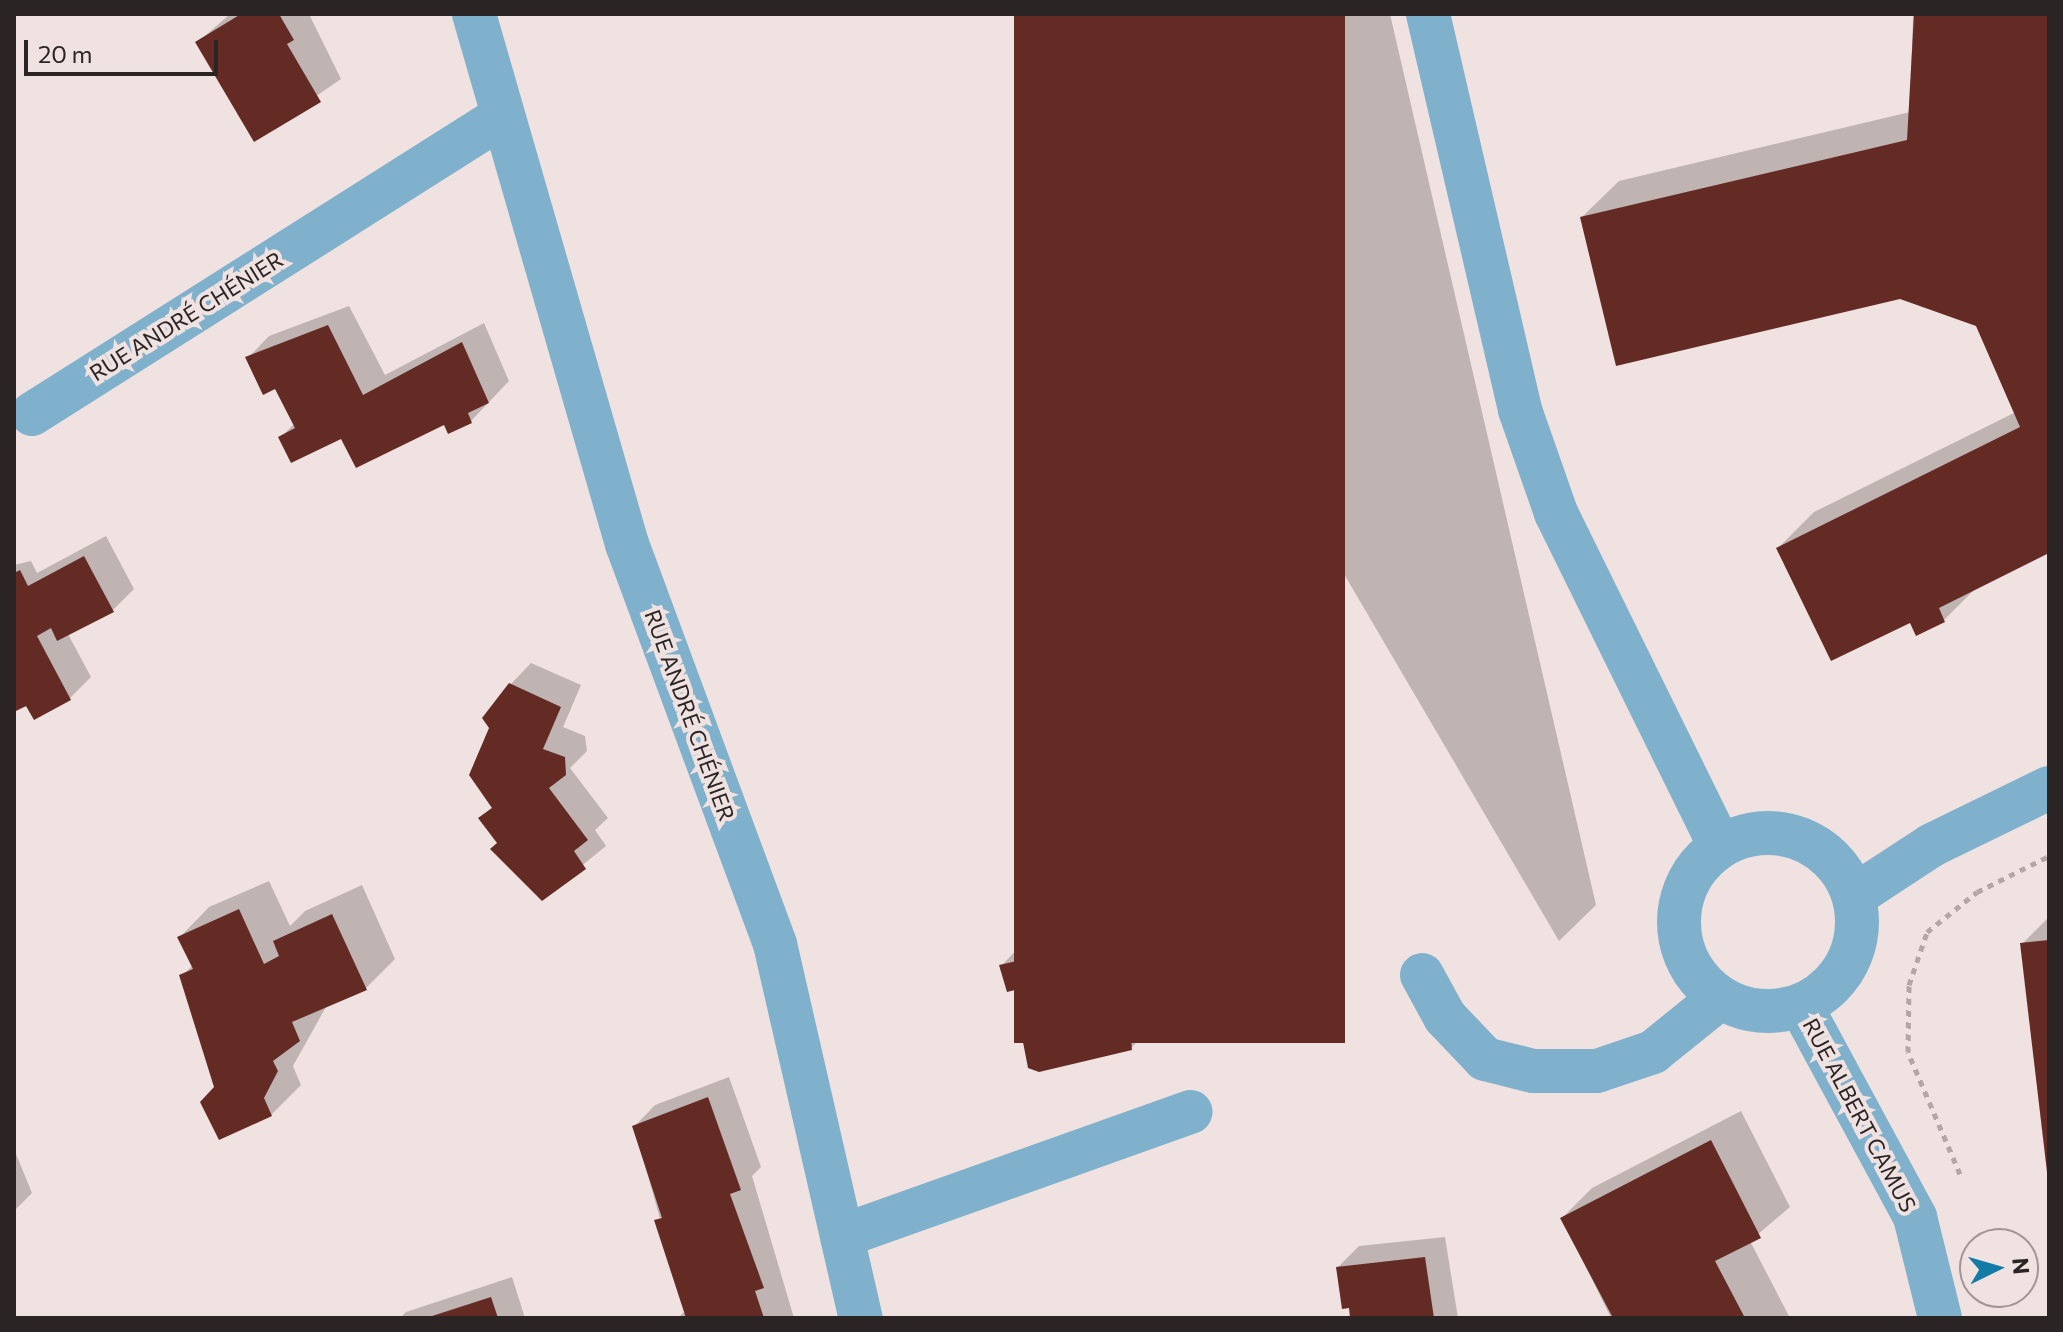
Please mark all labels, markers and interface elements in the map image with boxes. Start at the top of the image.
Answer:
scale bar [28,24,222,74]
text: 20 m [38,39,92,68]
street label: RUE ANDRÉ CHÉNIER [85,246,287,386]
street label: RUE ANDRÉ CHÉNIER [639,606,741,824]
street label: RUE ALBERT CAMUS [1798,1014,1922,1216]
north arrow [1959,1228,2039,1308]
text: N [2007,1257,2036,1275]

